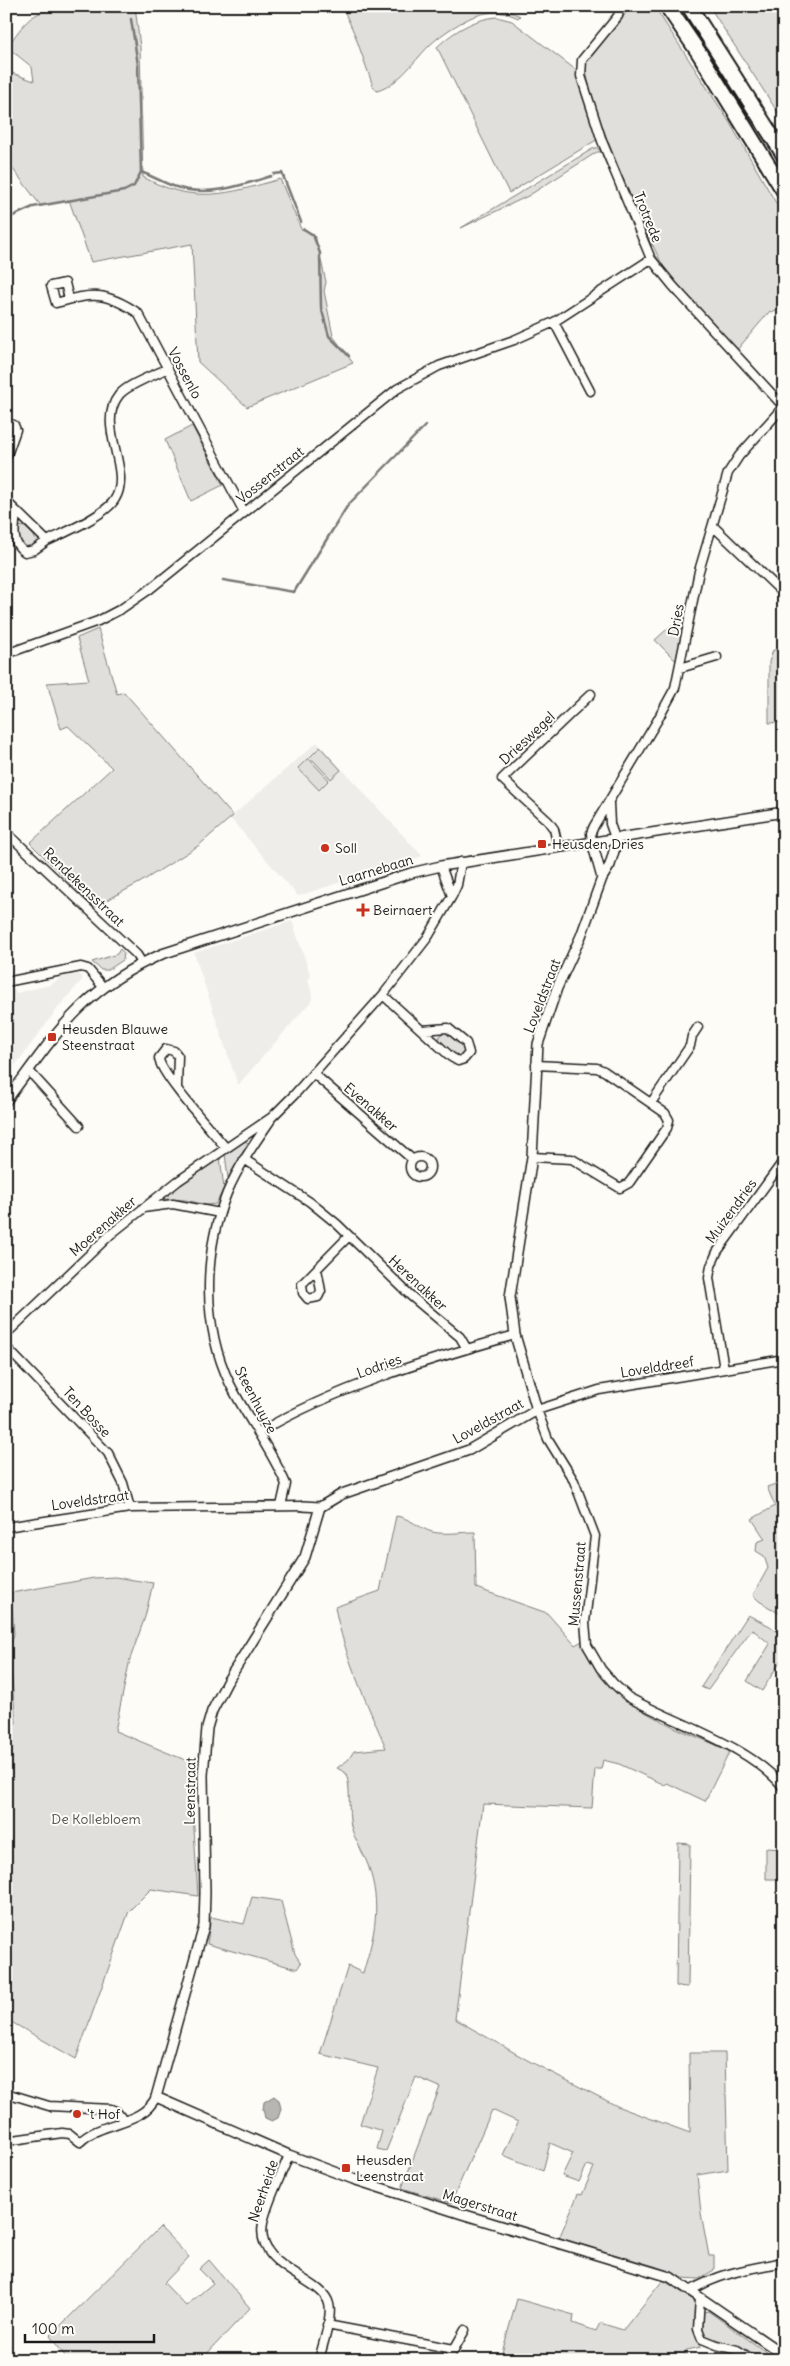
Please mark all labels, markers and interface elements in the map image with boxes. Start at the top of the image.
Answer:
street label: Trotrede [630,189,666,245]
street label: Vossenlo [164,344,206,402]
street label: Vossenstraat [233,442,308,508]
street label: Dries [664,602,688,638]
street label: Drieswegel [495,708,559,768]
place label: Heusden Dries [552,835,644,853]
marker: Heusden Dries [536,838,548,850]
place label: Soll [335,839,357,857]
marker: Soll [319,842,331,854]
street label: Rendekensstraat [40,844,129,931]
street label: Laarnebaan [337,850,415,890]
place label: Beirnaert [373,901,433,919]
marker: Beirnaert [357,904,369,916]
street label: Loveldstraat [520,956,565,1036]
place label: Heusden Blauwe Steenstraat [62,1020,168,1054]
marker: Heusden Blauwe Steenstraat [46,1031,58,1043]
street label: Evenakker [340,1079,402,1136]
street label: Muizendries [701,1175,761,1247]
street label: Moerenakker [66,1192,140,1260]
street label: Herenakker [385,1251,451,1315]
street label: Lodries [354,1350,404,1382]
street label: Lovelddreef [619,1352,695,1382]
street label: Steenhuyze [231,1363,281,1437]
street label: Ten Bosse [59,1383,115,1441]
street label: Loveldstraat [449,1394,527,1448]
street label: Loveldstraat [50,1486,130,1514]
street label: Mussenstraat [564,1541,590,1627]
street label: Leenstraat [180,1757,200,1825]
park label: De Kollebloem [51,1810,141,1828]
place label: 't Hof [87,2105,121,2123]
marker: 't Hof [71,2108,83,2120]
place label: Heusden Leenstraat [356,2151,424,2185]
street label: Neerheide [244,2157,282,2225]
marker: Heusden Leenstraat [340,2162,352,2174]
street label: Magerstraat [440,2185,520,2225]
scale bar [25,2311,154,2343]
text: 100 m [32,2319,74,2338]

